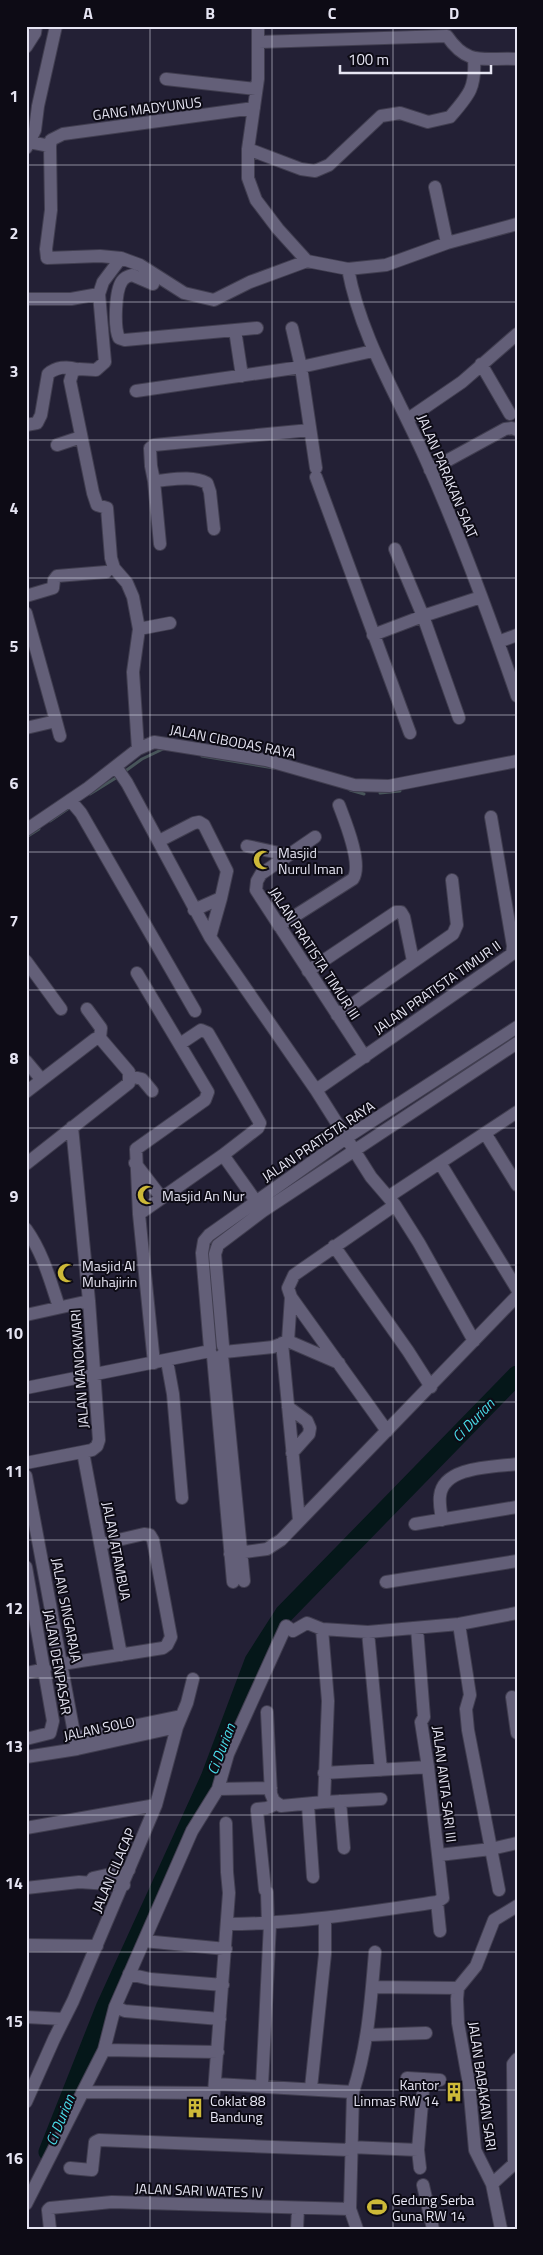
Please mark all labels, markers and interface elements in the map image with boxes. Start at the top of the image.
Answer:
text: A [83,1,93,25]
text: B [205,1,215,25]
text: C [328,1,337,25]
text: D [449,1,459,25]
scale bar [340,42,492,74]
text: 100 m [348,48,389,71]
text: 1 [10,84,18,108]
street label: GANG MADYUNUS [91,91,203,125]
text: 2 [10,221,18,245]
text: 3 [10,359,18,383]
street label: JALAN PARAKAN SAAT [412,411,484,542]
text: 4 [10,496,19,520]
text: 5 [10,634,19,658]
street label: JALAN CIBODAS RAYA [168,718,298,764]
text: 6 [10,771,19,795]
place label: Masjid Nurul Iman [278,842,343,879]
mosque icon: Masjid Nurul Iman [252,849,274,871]
street label: JALAN PRATISTA TIMUR III [264,882,366,1024]
text: 7 [10,909,18,933]
street label: JALAN PRATISTA TIMUR II [369,935,505,1039]
text: 8 [10,1046,19,1070]
street label: JALAN PRATISTA RAYA [257,1095,379,1187]
text: 9 [10,1184,19,1208]
mosque icon: Masjid An Nur [136,1184,158,1206]
place label: Masjid An Nur [162,1185,245,1206]
place label: Masjid Al Muhajirin [82,1255,137,1292]
mosque icon: Masjid Al Muhajirin [56,1262,78,1284]
street label: JALAN MANOKWARI [64,1309,94,1429]
text: 10 [5,1321,23,1345]
water label: Ci Durian [446,1392,500,1447]
text: 11 [5,1459,23,1483]
street label: JALAN ATAMBUA [97,1500,137,1603]
street label: JALAN SINGARAJA [47,1556,88,1665]
text: 12 [5,1596,23,1620]
street label: JALAN DENPASAR [38,1608,78,1716]
street label: JALAN SOLO [61,1710,137,1746]
water label: Ci Durian [201,1719,241,1778]
street label: JALAN ANTA SARI III [427,1725,463,1843]
text: 13 [5,1734,23,1758]
street label: JALAN CILACAP [86,1824,140,1916]
text: 14 [5,1871,23,1895]
text: 15 [5,2009,23,2033]
street label: JALAN BABAKAN SARI [464,2020,502,2152]
place label: Kantor Linmas RW 14 [354,2074,439,2111]
building icon: Kantor Linmas RW 14 [443,2081,465,2103]
water label: Ci Durian [39,2090,81,2149]
place label: Coklat 88 Bandung [210,2090,266,2127]
building icon: Coklat 88 Bandung [184,2097,206,2119]
text: 16 [5,2146,23,2170]
street label: JALAN SARI WATES IV [135,2177,263,2203]
place label: Gedung Serba Guna RW 14 [392,2189,474,2226]
sports icon: Gedung Serba Guna RW 14 [366,2196,388,2218]

